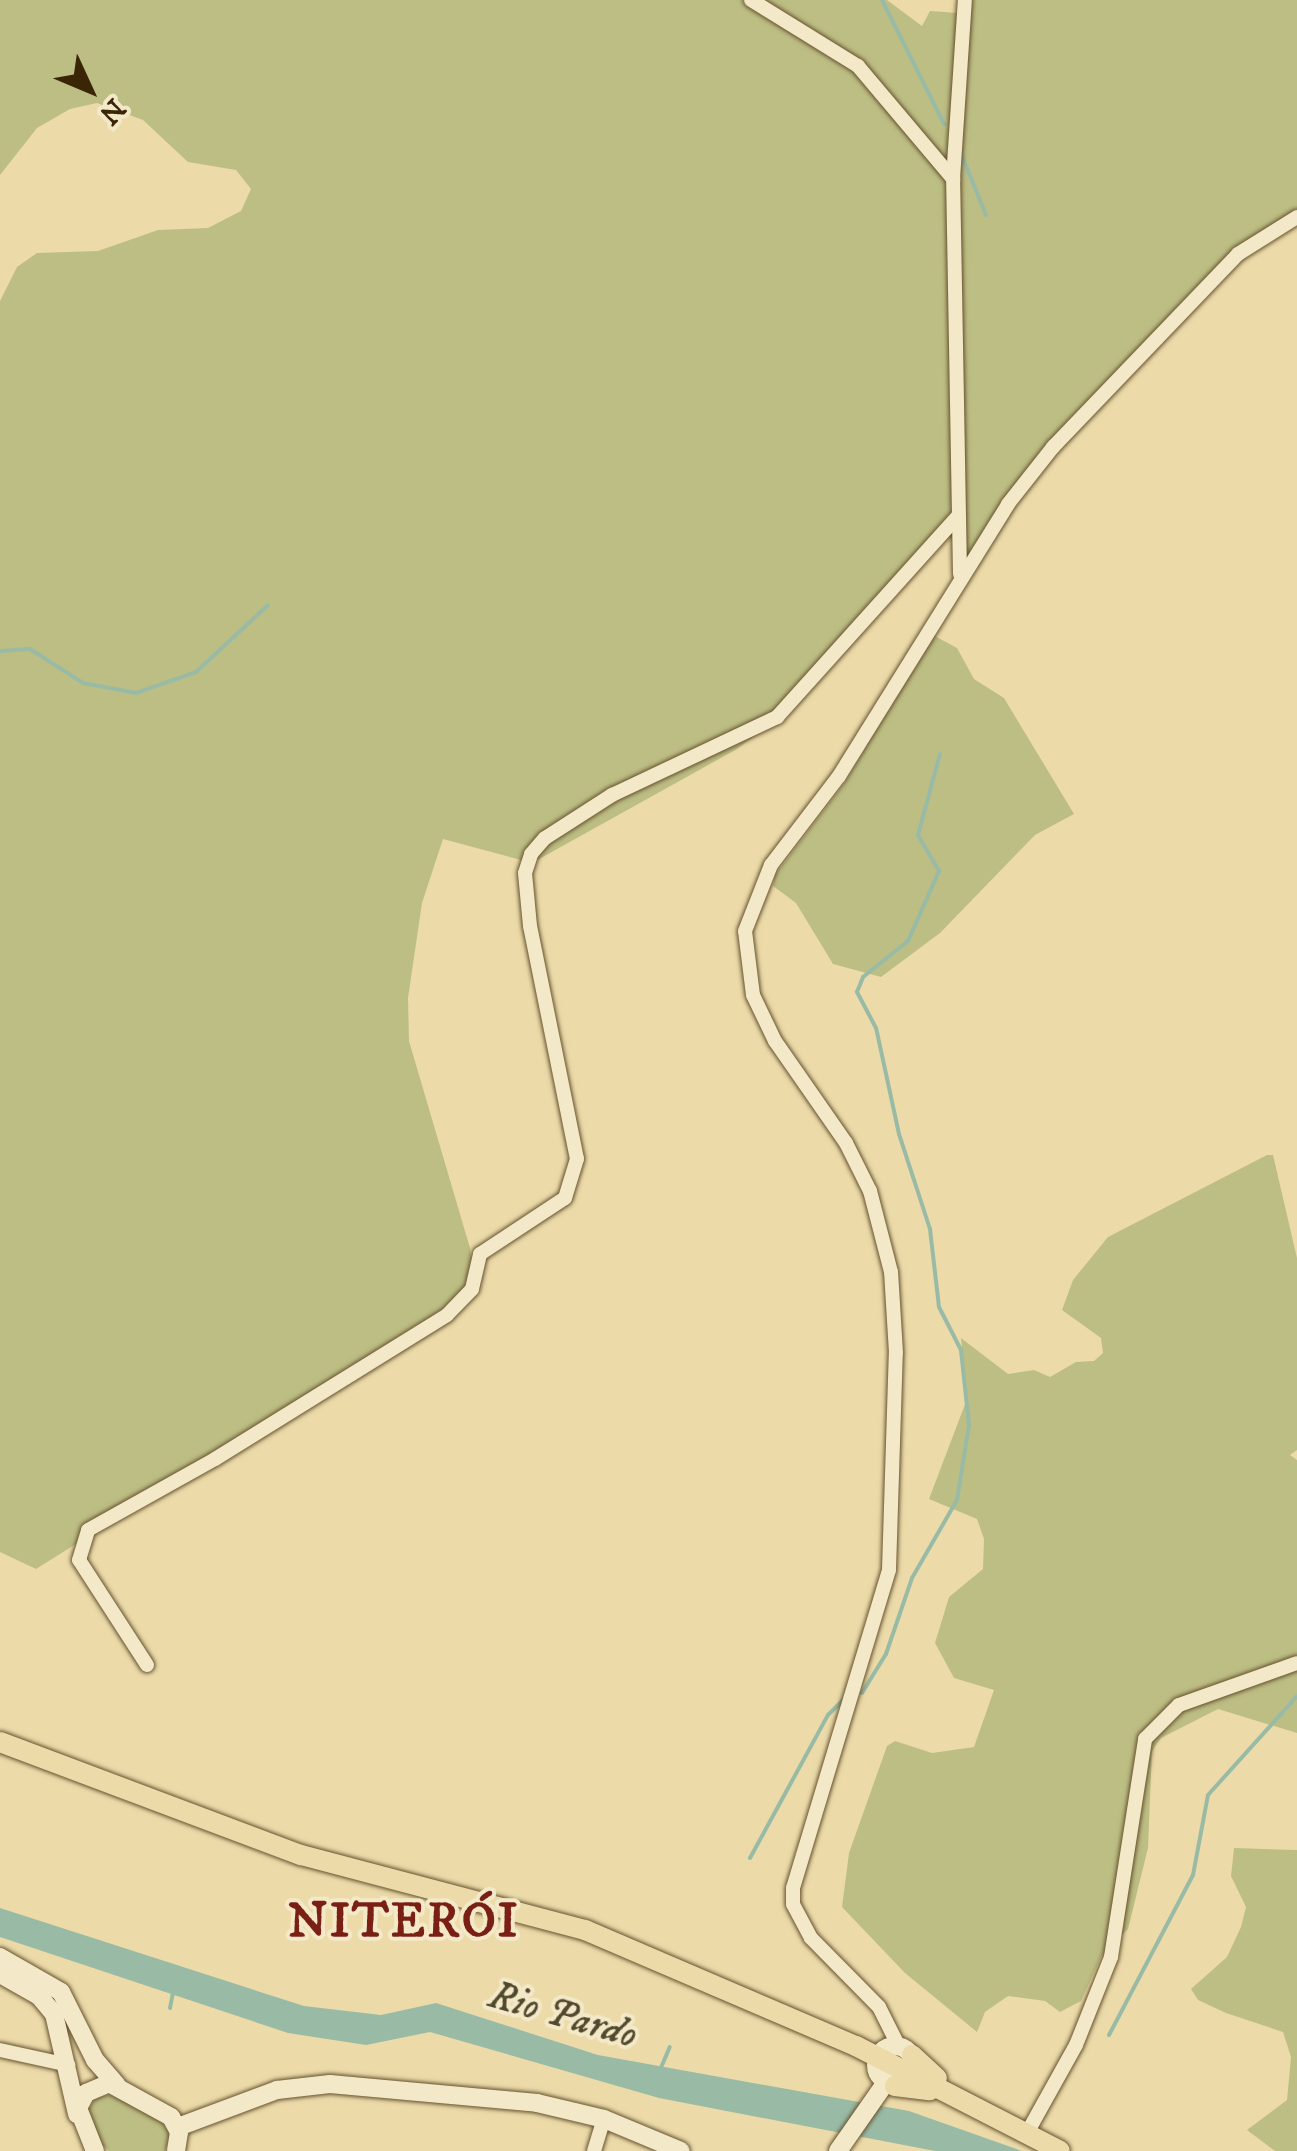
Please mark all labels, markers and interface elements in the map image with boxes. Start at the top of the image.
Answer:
north arrow [40,40,140,140]
text: N [91,91,133,132]
district label: NITERÓI [288,1894,520,1952]
water label: Rio Pardo [483,1972,643,2060]

